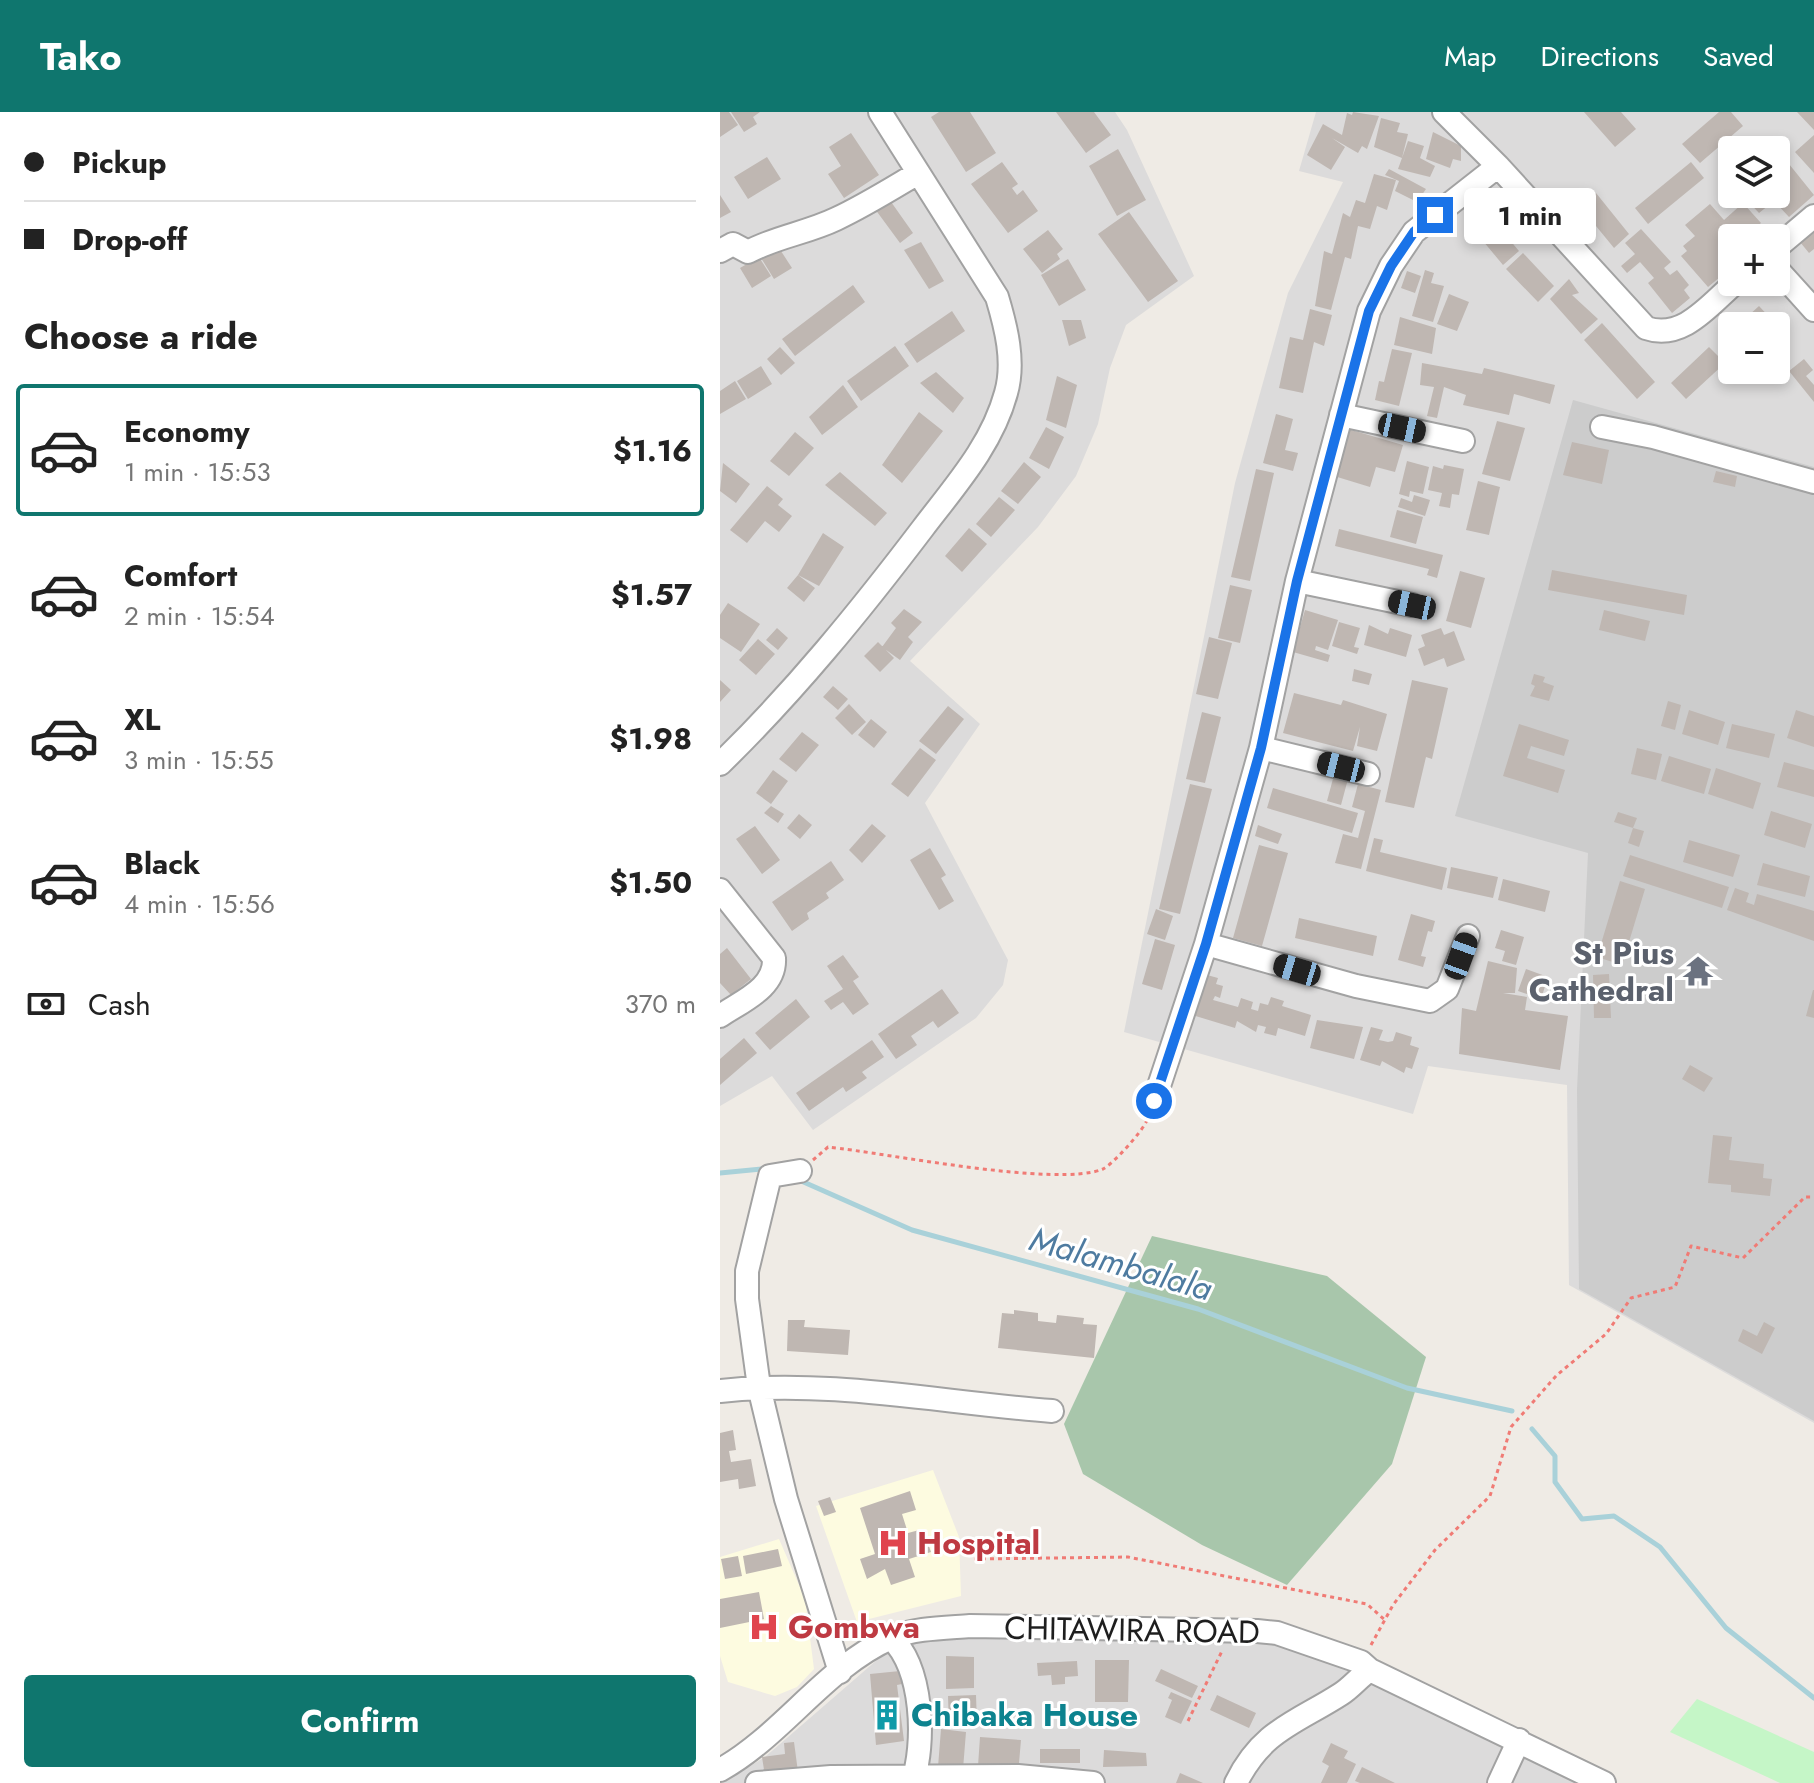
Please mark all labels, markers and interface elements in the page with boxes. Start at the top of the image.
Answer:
text: Tako [40,29,122,84]
text: Map [1444,36,1496,77]
text: Directions [1540,36,1659,77]
text: Saved [1703,36,1774,77]
map controls [1718,136,1790,384]
button: layers [1718,136,1790,208]
text: Pickup [72,141,167,184]
callout: 1 min [1463,187,1595,243]
route end [1417,197,1453,233]
text: 1 min [1498,197,1562,235]
text: Drop-off [72,218,187,261]
button: + [1718,224,1790,296]
text: Choose a ride [24,310,258,362]
button: − [1718,312,1790,384]
text: Economy [124,410,250,453]
car [1376,411,1428,445]
icon: car [28,414,100,486]
text: $1.16 [613,429,692,472]
text: 1 min · 15:53 [124,453,271,491]
text: Comfort [124,554,237,597]
icon: car [28,558,100,630]
text: $1.57 [611,573,692,616]
car [1386,588,1438,622]
text: 2 min · 15:54 [124,597,275,635]
text: XL [124,698,160,741]
icon: car [28,702,100,774]
text: $1.98 [610,717,692,760]
text: 3 min · 15:55 [124,741,274,779]
car [1315,750,1367,784]
text: Black [124,842,200,885]
icon: car [28,846,100,918]
text: $1.50 [609,861,692,904]
text: 4 min · 15:56 [124,885,275,923]
car [1442,929,1480,983]
place label: St Pius Cathedral [1529,930,1674,1013]
car [1271,952,1323,988]
temple icon: St Pius Cathedral [1681,954,1715,988]
icon: cash [24,982,68,1026]
text: Cash [88,983,151,1026]
text: 370 m [625,985,696,1023]
route start [1136,1083,1172,1119]
water label: Malambalala [1024,1215,1218,1314]
place label: Hospital [917,1520,1040,1566]
hospital icon: Hospital [876,1526,910,1560]
place label: Gombwa [788,1604,920,1650]
street label: CHITAWIRA ROAD [1004,1605,1260,1655]
hospital icon: Gombwa [747,1610,781,1644]
button: Confirm [24,1675,696,1767]
place label: Chibaka House [911,1692,1138,1738]
building icon: Chibaka House [870,1698,904,1732]

